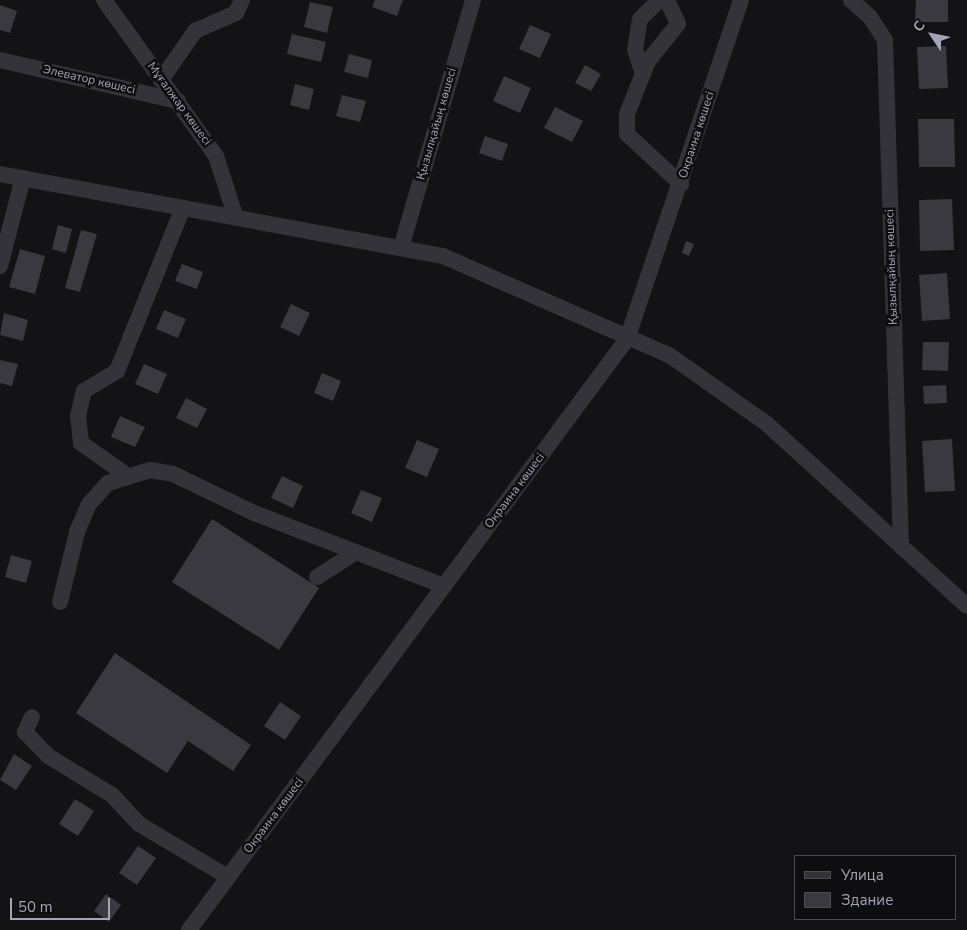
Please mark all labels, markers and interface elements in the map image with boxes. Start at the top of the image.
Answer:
north arrow [907,10,957,60]
text: С [909,17,930,36]
street label: Мұғалжар көшесі [144,60,214,148]
street label: Элеватор көшесі [41,62,137,98]
street label: Қызылқайың көшесі [414,66,460,182]
street label: Окраина көшесі [676,90,718,180]
street label: Қызылқайың көшесі [883,209,901,325]
street label: Окраина көшесі [482,451,548,531]
street label: Окраина көшесі [241,776,307,856]
legend [794,855,957,920]
text: Улица [841,865,884,885]
scale bar [12,888,112,920]
text: Здание [841,890,893,910]
text: 50 m [18,897,53,917]

